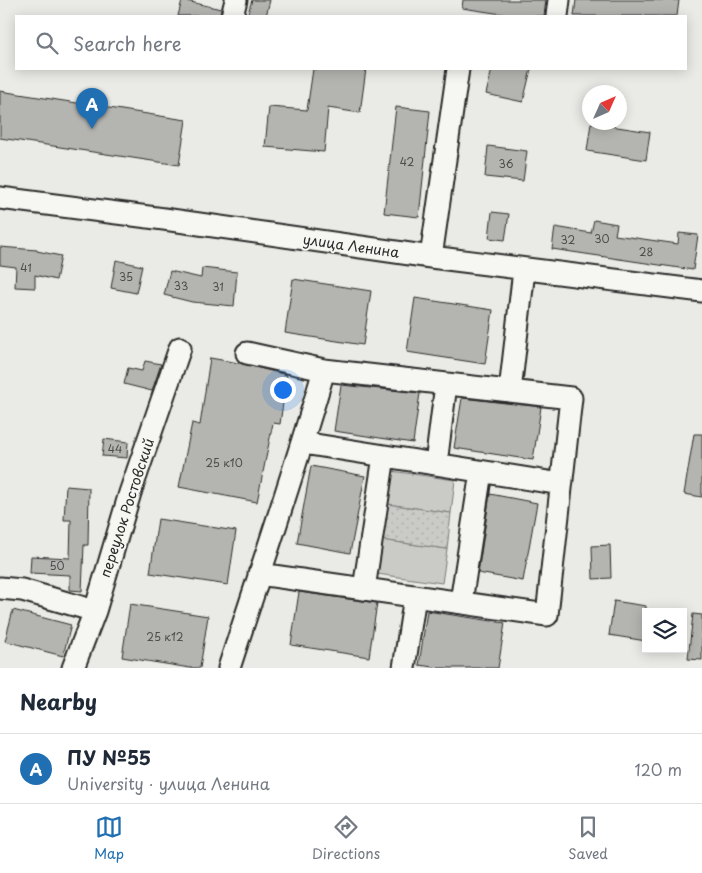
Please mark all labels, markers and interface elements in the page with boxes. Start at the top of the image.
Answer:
search box [15,15,687,70]
icon: search [33,29,61,57]
text: Search here [73,29,182,57]
north arrow [582,85,627,130]
pin: A [76,88,108,129]
house number: 42 [400,153,415,170]
house number: 36 [499,155,514,172]
street label: улица Ленина [302,228,401,263]
house number: 30 [594,230,610,247]
house number: 32 [561,231,576,248]
house number: 28 [639,243,653,260]
house number: 41 [20,259,32,276]
house number: 35 [119,268,133,285]
house number: 33 [174,277,188,294]
house number: 31 [212,278,224,295]
your location [270,377,296,403]
street label: переулок Ростовский [94,436,159,580]
house number: 44 [108,440,122,457]
house number: 25 к10 [205,454,243,471]
house number: 50 [49,557,65,574]
map controls [642,608,687,653]
button: layers [642,608,687,653]
house number: 25 к12 [146,628,184,645]
text: Nearby [20,685,97,717]
text: ПУ №55 [67,743,151,771]
text: A [30,757,42,781]
text: 120 m [635,757,682,781]
text: University · улица Ленина [67,771,270,795]
tab: Map [94,813,124,864]
tab: Directions [312,813,380,864]
tab: Saved [568,813,608,864]

